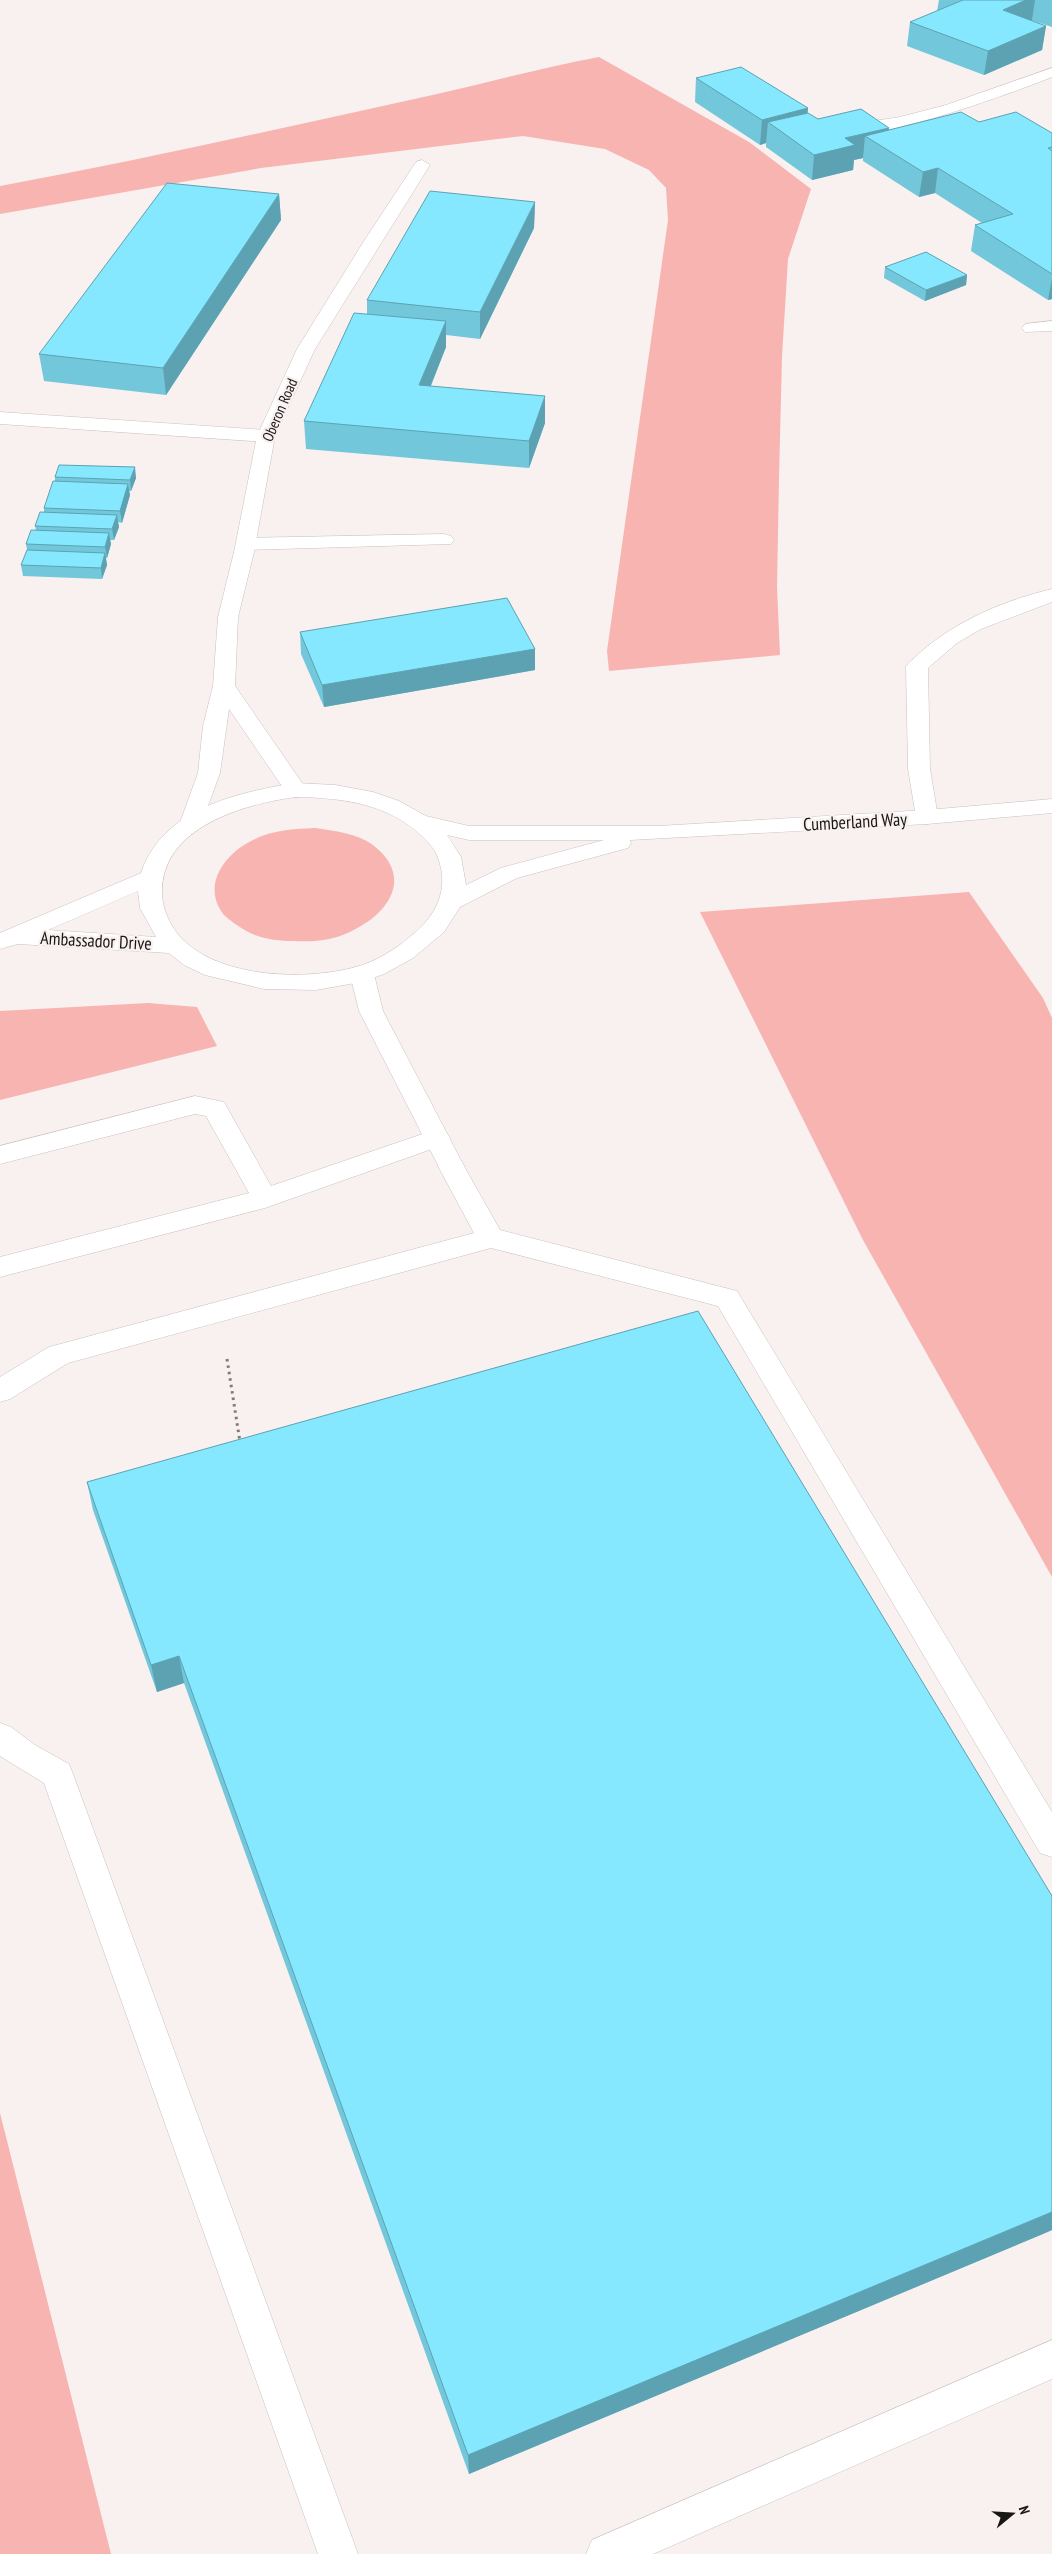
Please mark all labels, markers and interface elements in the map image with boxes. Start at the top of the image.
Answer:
street label: Oberon Road [258,375,301,444]
street label: Cumberland Way [803,807,908,836]
street label: Ambassador Drive [40,926,152,955]
north arrow [987,2489,1037,2539]
text: N [1015,2504,1034,2516]

